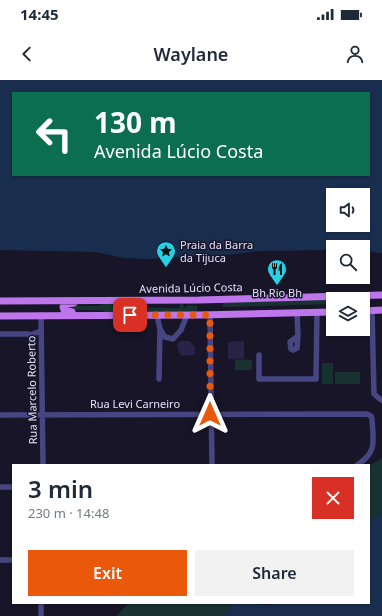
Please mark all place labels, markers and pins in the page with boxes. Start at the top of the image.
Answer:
place label: Praia da Barra da Tijuca [180,237,253,265]
place icon: Praia da Barra da Tijuca [155,240,177,268]
restaurant icon: Bh Rio Bh [266,258,288,286]
place label: Bh Rio Bh [252,285,302,300]
pin [113,298,147,332]

